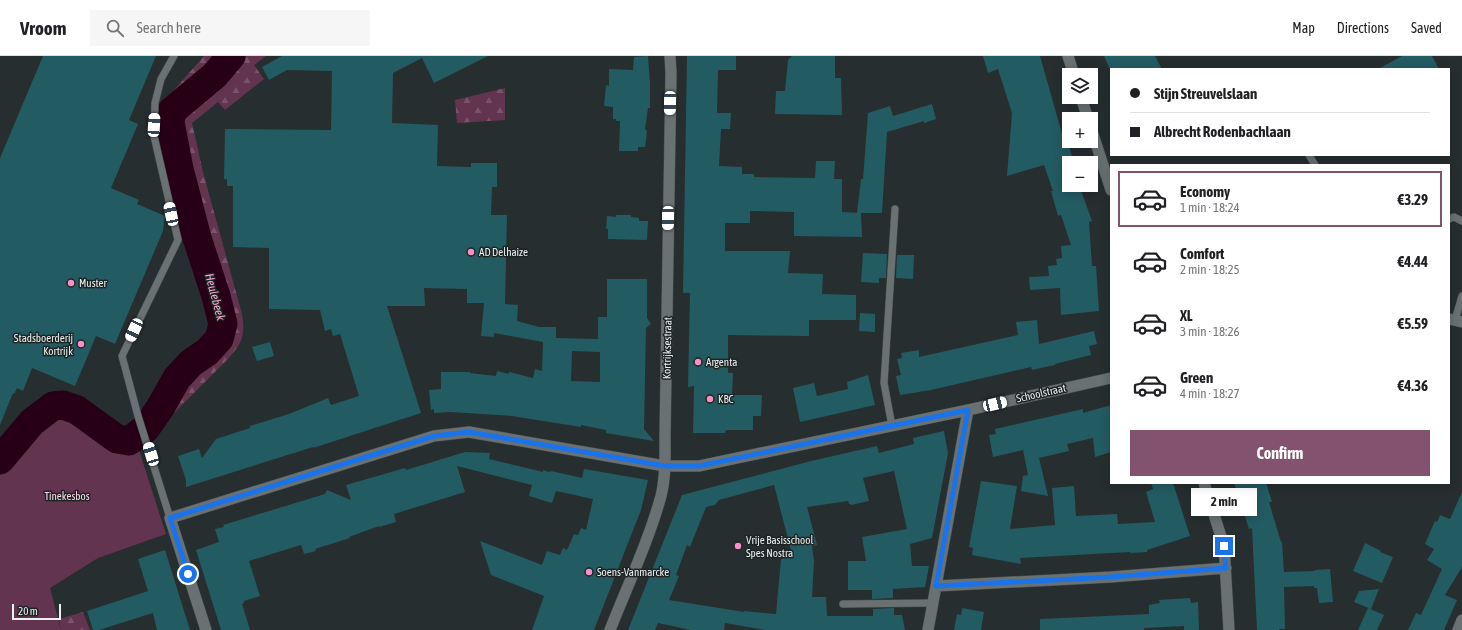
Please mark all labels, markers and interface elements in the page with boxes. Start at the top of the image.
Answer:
search box [90,10,370,46]
text: Vroom [20,17,66,39]
icon: search [104,17,126,39]
text: Search here [136,19,201,36]
text: Map [1292,20,1315,36]
text: Directions [1337,20,1389,36]
text: Saved [1411,20,1442,36]
map controls [1062,68,1098,192]
button: layers [1062,68,1098,104]
text: Stijn Streuvelslaan [1154,85,1257,102]
car [664,91,676,115]
button: + [1062,112,1098,148]
car [147,113,161,137]
text: Albrecht Rodenbachlaan [1154,123,1291,140]
button: − [1062,156,1098,192]
icon: car [1132,181,1168,217]
text: Economy [1180,183,1230,200]
text: €3.29 [1397,191,1428,208]
text: 1 min · 18:24 [1180,200,1240,215]
car [163,201,179,227]
car [662,206,674,230]
icon: car [1132,243,1168,279]
text: Comfort [1180,245,1224,262]
place label: AD Delhaize [479,246,528,258]
marker: AD Delhaize [466,247,476,257]
text: €4.44 [1397,253,1428,270]
text: 2 min · 18:25 [1180,262,1240,277]
water label: Heulebeek [202,272,228,323]
place label: Muster [79,277,108,289]
marker: Muster [66,278,76,288]
icon: car [1132,305,1168,341]
text: XL [1180,307,1193,324]
text: €5.59 [1397,315,1428,332]
car [123,317,145,343]
street label: Kortrijksestraat [660,317,674,379]
text: 3 min · 18:26 [1180,324,1240,339]
place label: Stadsboerderij Kortrijk [14,332,73,357]
marker: Stadsboerderij Kortrijk [76,339,86,349]
place label: Argenta [706,356,737,368]
marker: Argenta [693,357,703,367]
icon: car [1132,367,1168,403]
text: Green [1180,369,1213,386]
text: €4.36 [1397,377,1428,394]
street label: Schoolstraat [1015,381,1067,405]
text: 4 min · 18:27 [1180,386,1240,401]
place label: KBC [718,393,734,405]
marker: KBC [705,394,715,404]
car [982,395,1008,413]
button: Confirm [1130,430,1430,476]
car [142,441,160,467]
callout: 2 min [1191,488,1257,516]
park label: Tinekesbos [44,490,90,502]
text: 2 min [1211,494,1237,509]
place label: Vrije Basisschool Spes Nostra [746,534,813,559]
route end [1215,537,1233,555]
marker: Vrije Basisschool Spes Nostra [733,541,743,551]
route start [179,565,197,583]
place label: Soens-Vanmarcke [597,566,669,578]
marker: Soens-Vanmarcke [584,567,594,577]
scale bar [12,602,61,621]
text: 20 m [18,605,38,617]

